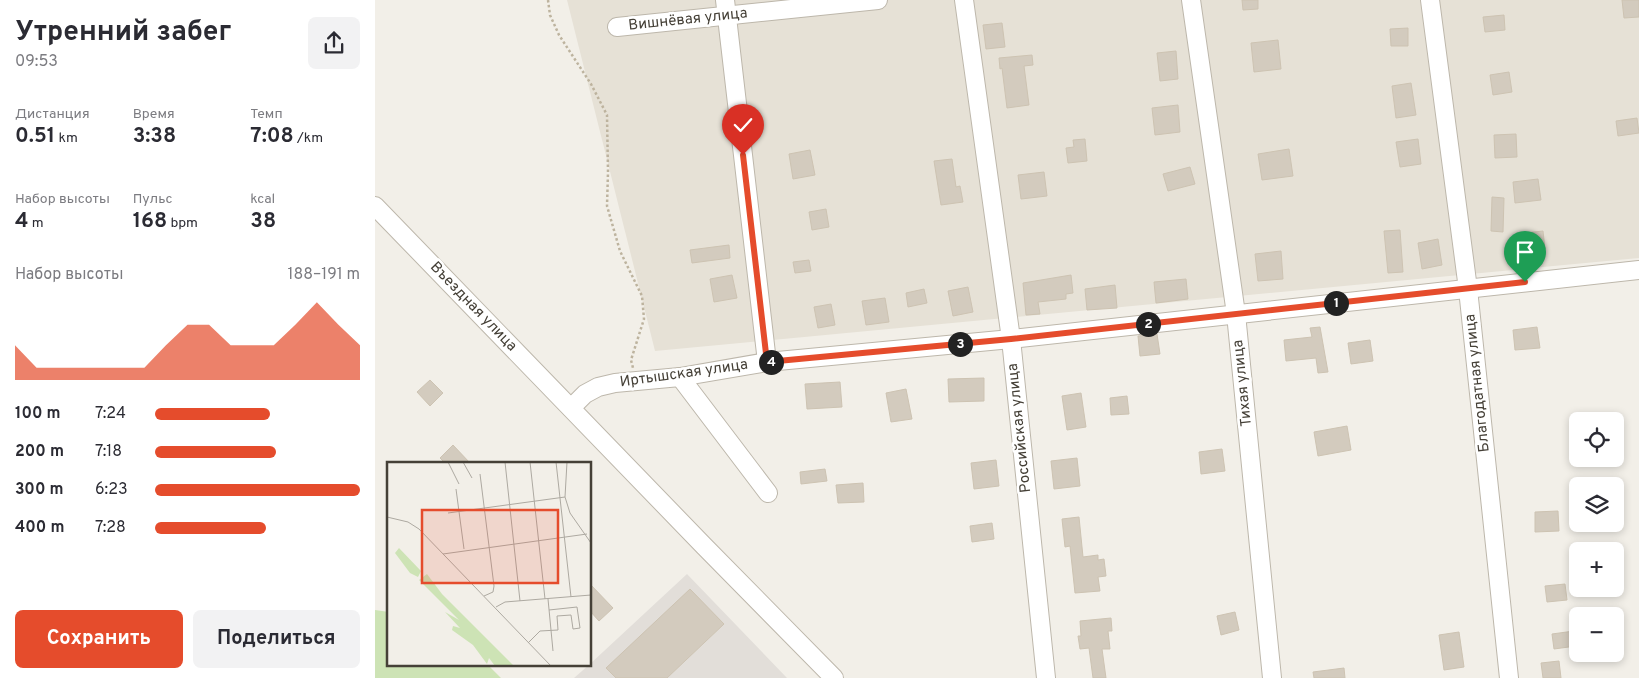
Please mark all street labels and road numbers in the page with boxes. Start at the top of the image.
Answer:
street label: Вишнёвая улица [627,4,749,36]
street label: Въездная улица [425,258,521,356]
street label: Благодатная улица [1461,313,1495,453]
street label: Тихая улица [1229,339,1257,427]
street label: Иртышская улица [619,356,749,392]
street label: Российская улица [1004,362,1036,494]

